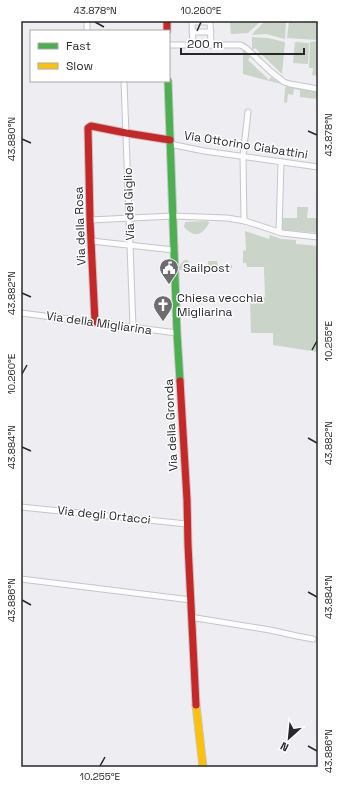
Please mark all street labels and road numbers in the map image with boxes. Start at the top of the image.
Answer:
street label: Via Ottorino Ciabattini [183,127,309,163]
street label: Via del Giglio [120,167,138,241]
street label: Via della Rosa [71,186,89,266]
street label: Via della Migliarina [45,308,153,338]
street label: Via della Gronda [161,378,181,472]
street label: Via degli Ortacci [56,502,152,528]

